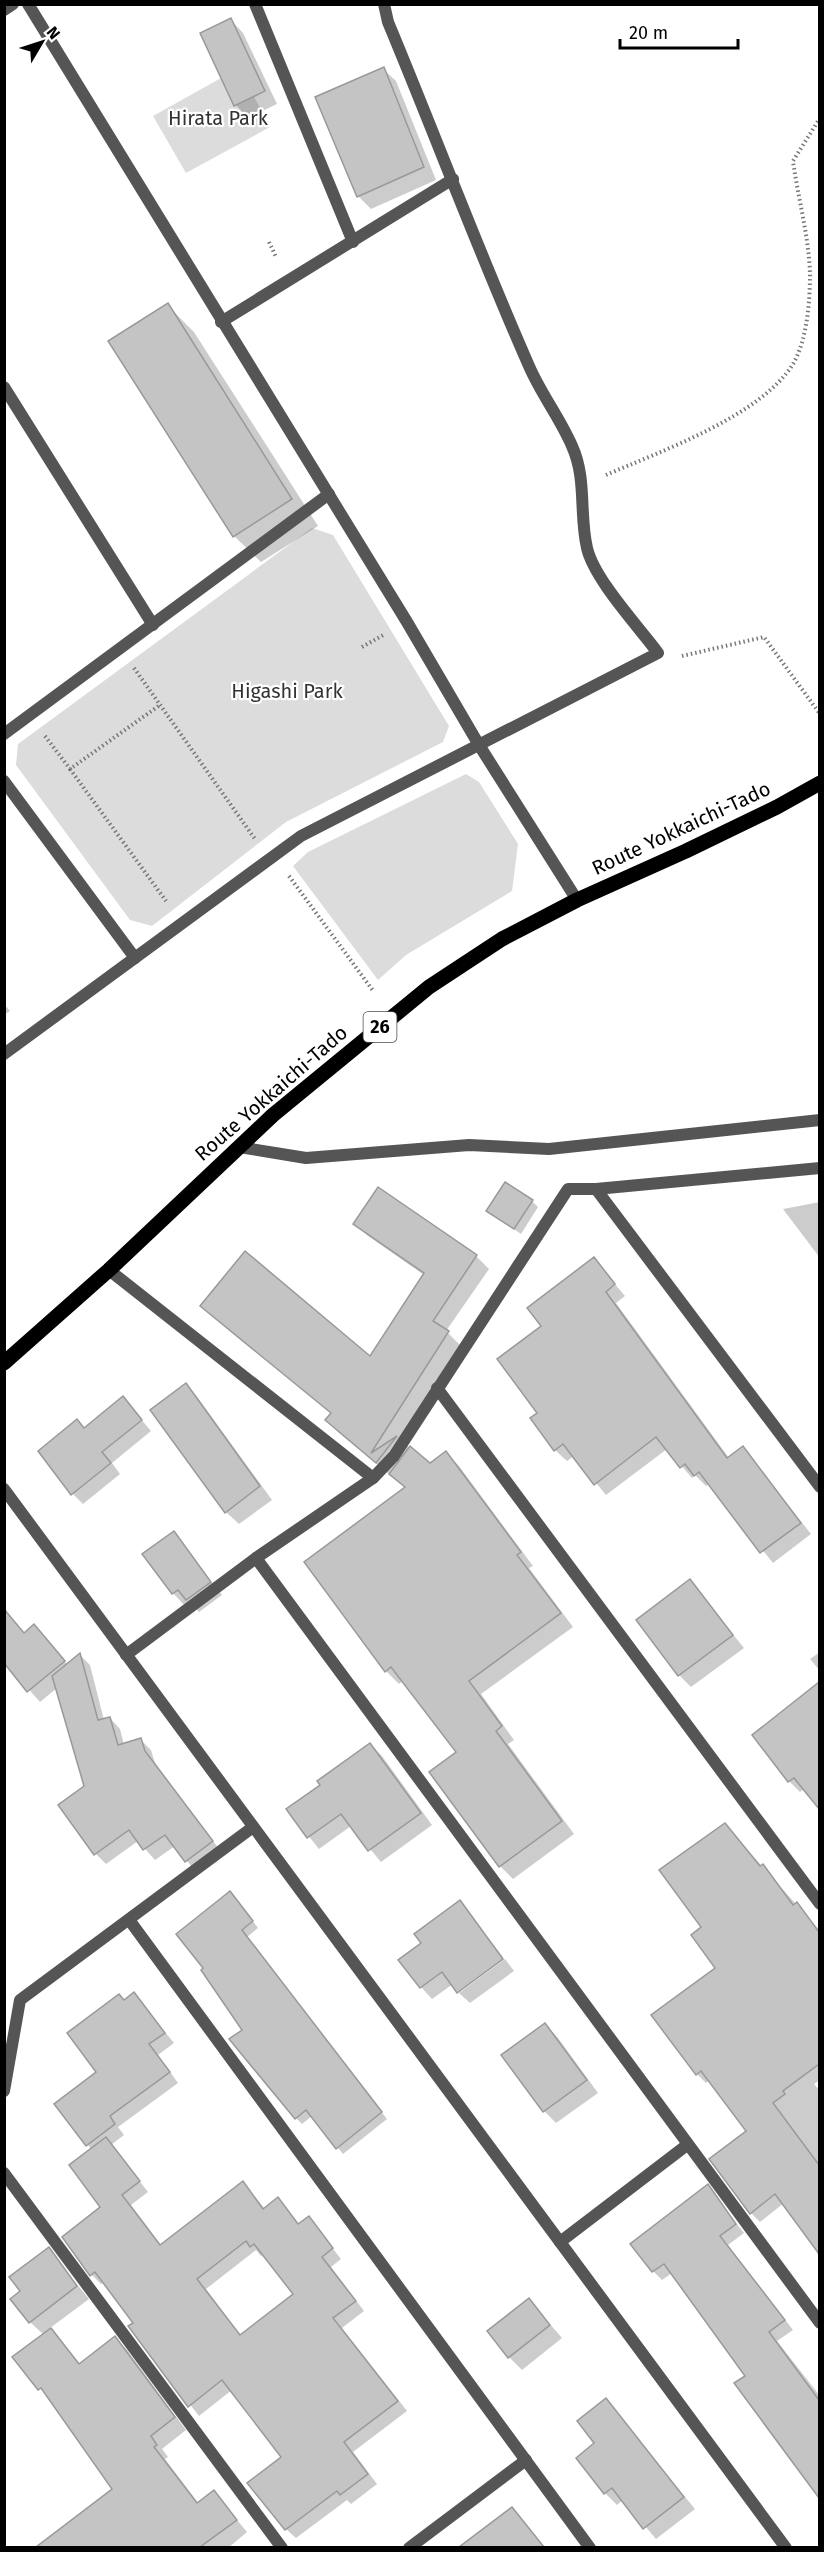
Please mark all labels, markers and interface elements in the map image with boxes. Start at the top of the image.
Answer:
north arrow [12,12,72,72]
scale bar [620,12,738,50]
text: 20 m [629,22,668,44]
text: N [43,23,64,43]
park label: Hirata Park [168,106,269,130]
park label: Higashi Park [231,679,343,703]
street label: Route Yokkaichi-Tado [588,776,774,880]
road number: 26 [364,1012,397,1042]
street label: Route Yokkaichi-Tado [190,1020,352,1166]

